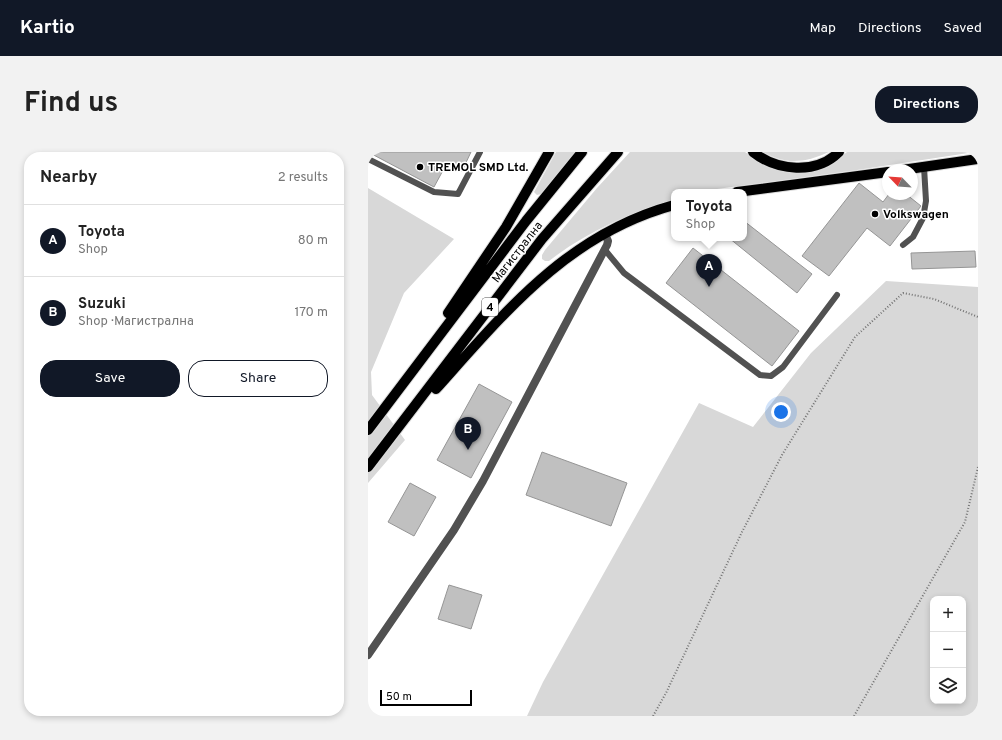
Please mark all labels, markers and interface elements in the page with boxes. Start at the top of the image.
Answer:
text: Kartio [20,16,75,40]
text: Map [810,20,836,37]
text: Directions [858,20,922,37]
text: Saved [944,20,982,37]
text: Find us [24,86,118,122]
button: Directions [875,86,978,123]
place label: TREMOL SMD Ltd. [428,160,529,176]
marker: TREMOL SMD Ltd. [415,162,425,172]
north arrow [882,164,918,200]
text: Nearby [40,167,97,189]
text: 2 results [278,170,328,186]
popup [671,189,747,241]
text: Toyota [686,198,732,217]
place label: Volkswagen [883,207,949,223]
marker: Volkswagen [870,209,880,219]
text: Shop [686,217,715,233]
street label: Магистрална [489,219,547,287]
text: Toyota [78,223,125,242]
text: A [48,233,58,249]
text: 80 m [298,233,328,249]
text: Shop [78,242,108,258]
pin: A [696,254,722,287]
text: Suzuki [78,295,126,314]
road number: 4 [482,298,498,316]
text: B [49,305,57,321]
text: 170 m [294,305,328,321]
text: Shop · Магистрална [78,314,194,330]
button: Save [40,360,180,397]
button: Share [188,360,328,397]
your location [771,402,791,422]
pin: B [455,417,481,450]
map controls [930,596,966,704]
button: + [930,596,966,632]
button: − [930,632,966,668]
button: layers [930,668,966,704]
scale bar [380,688,472,707]
text: 50 m [386,690,412,704]

